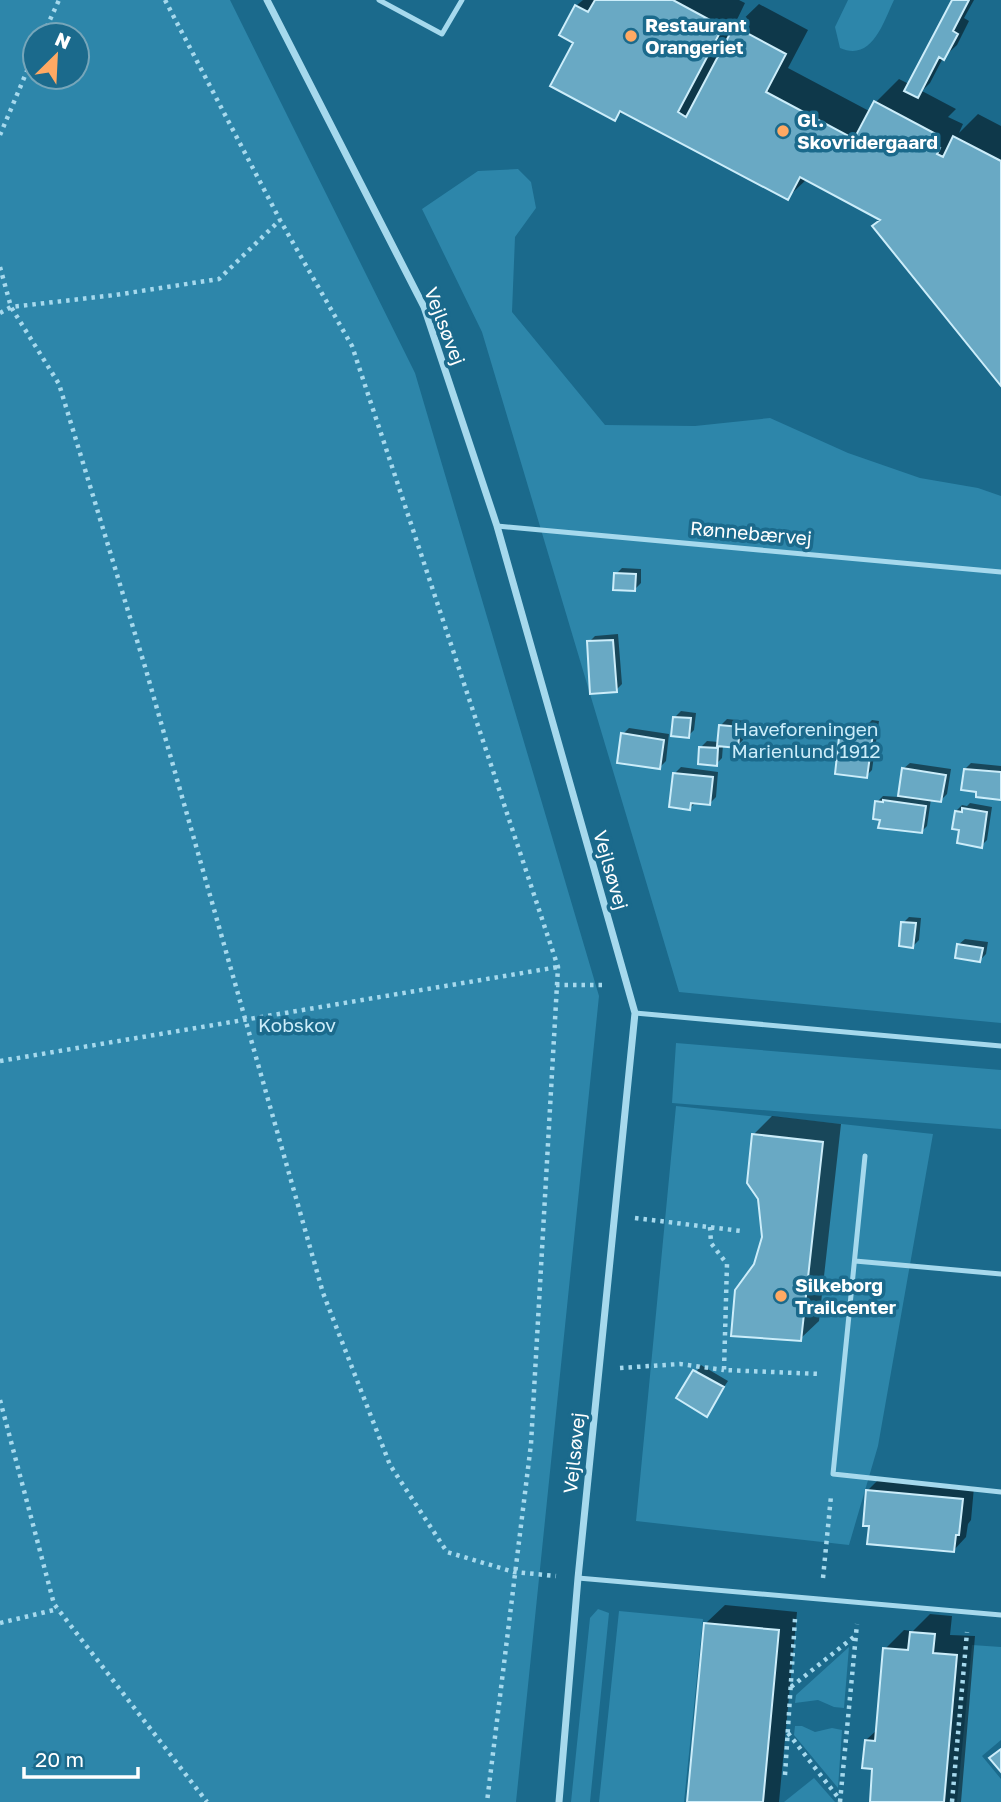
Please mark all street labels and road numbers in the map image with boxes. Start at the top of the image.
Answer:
street label: Vejlsøvej [420,284,471,368]
street label: Rønnebærvej [689,516,813,549]
street label: Vejlsøvej [589,828,634,912]
street label: Vejlsøvej [558,1411,589,1495]

